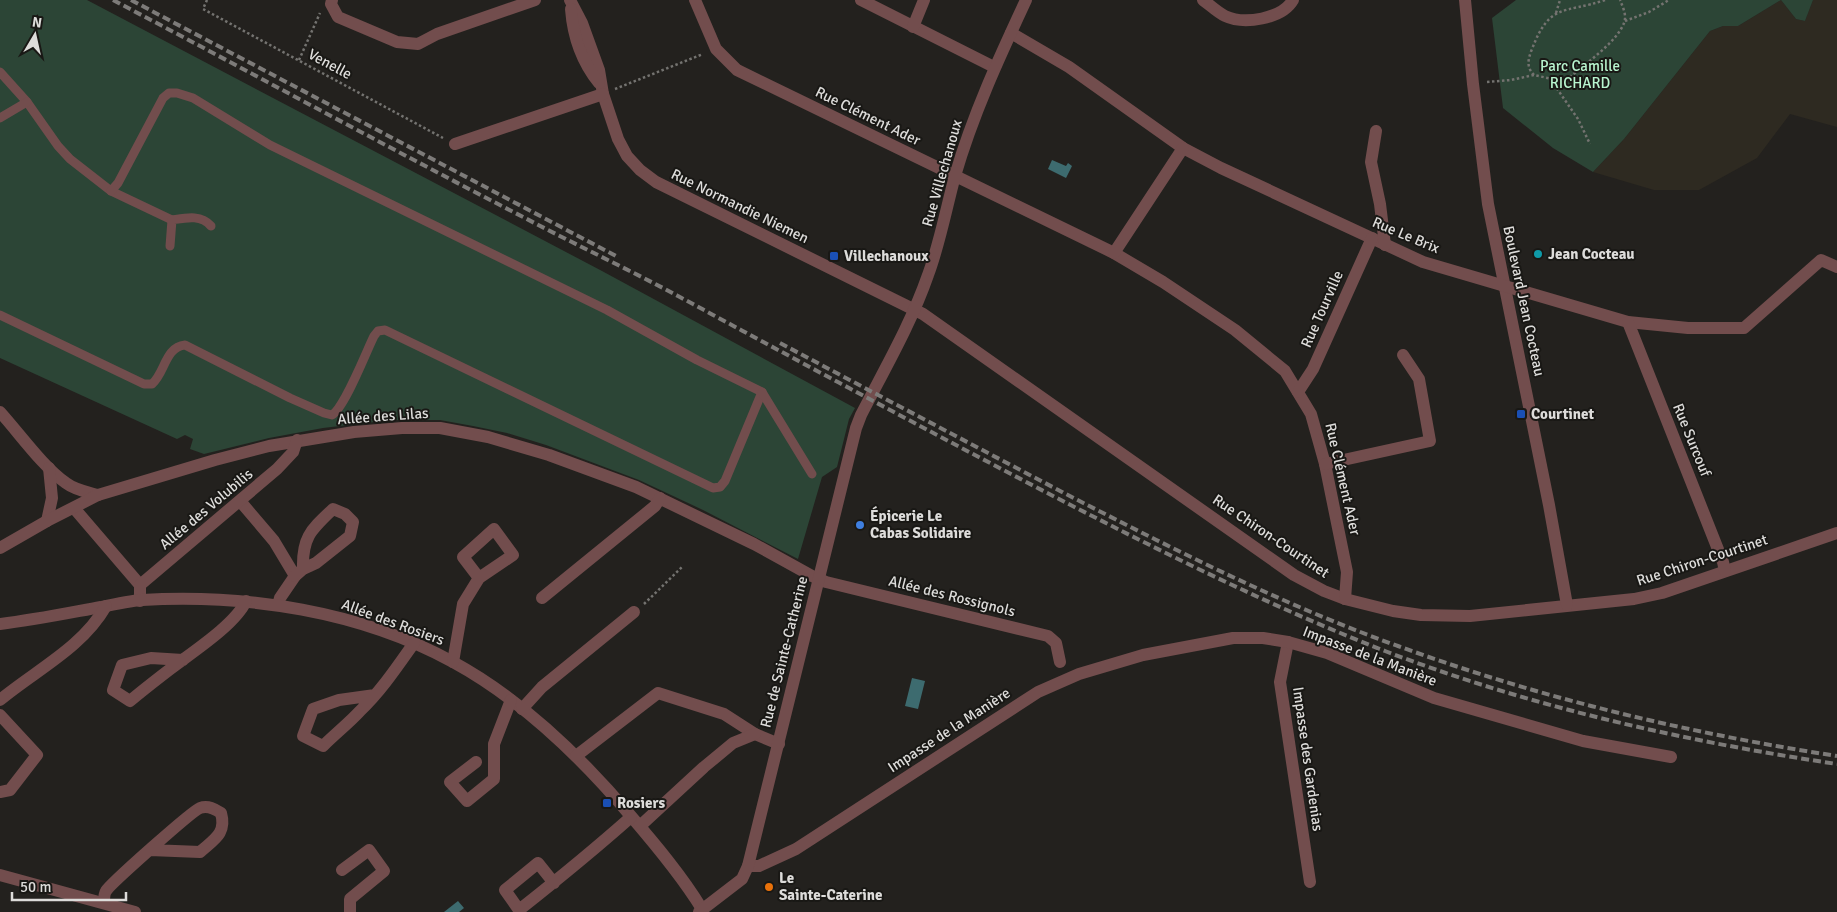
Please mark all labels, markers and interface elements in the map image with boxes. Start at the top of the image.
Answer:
north arrow [10,10,60,60]
text: N [31,13,43,32]
street label: Venelle [305,45,355,83]
park label: Parc Camille RICHARD [1540,57,1620,92]
street label: Rue Clément Ader [813,83,924,149]
street label: Rue Villechanoux [918,117,966,228]
street label: Rue Normandie Niemen [668,165,812,247]
street label: Rue Le Brix [1370,213,1442,257]
street label: Boulevard Jean Cocteau [1499,224,1549,378]
place label: Jean Cocteau [1548,245,1635,263]
place label: Villechanoux [844,247,929,265]
marker: Jean Cocteau [1532,248,1544,260]
marker: Villechanoux [828,250,840,262]
street label: Rue Tourville [1297,268,1347,350]
street label: Rue Surcouf [1669,401,1715,480]
street label: Allée des Lilas [337,404,430,428]
place label: Courtinet [1531,405,1594,423]
marker: Courtinet [1515,408,1527,420]
street label: Rue Clément Ader [1321,421,1365,537]
street label: Allée des Volubilis [156,464,257,553]
street label: Rue Chiron-Courtinet [1209,490,1333,582]
place label: Épicerie Le Cabas Solidaire [870,506,971,542]
marker: Épicerie Le Cabas Solidaire [854,519,866,531]
street label: Rue Chiron-Courtinet [1634,530,1770,590]
street label: Allée des Rossignols [887,572,1018,621]
street label: Rue de Sainte-Catherine [756,574,812,730]
street label: Allée des Rosiers [339,595,447,649]
street label: Impasse de la Manière [1300,622,1440,690]
street label: Impasse de la Manière [884,684,1014,776]
street label: Impasse des Gardenias [1289,686,1327,833]
place label: Rosiers [617,794,665,812]
marker: Rosiers [601,797,613,809]
place label: Le Sainte-Caterine [779,869,882,904]
scale bar [12,870,126,902]
text: 50 m [20,878,51,896]
marker: Le Sainte-Caterine [763,881,775,893]

